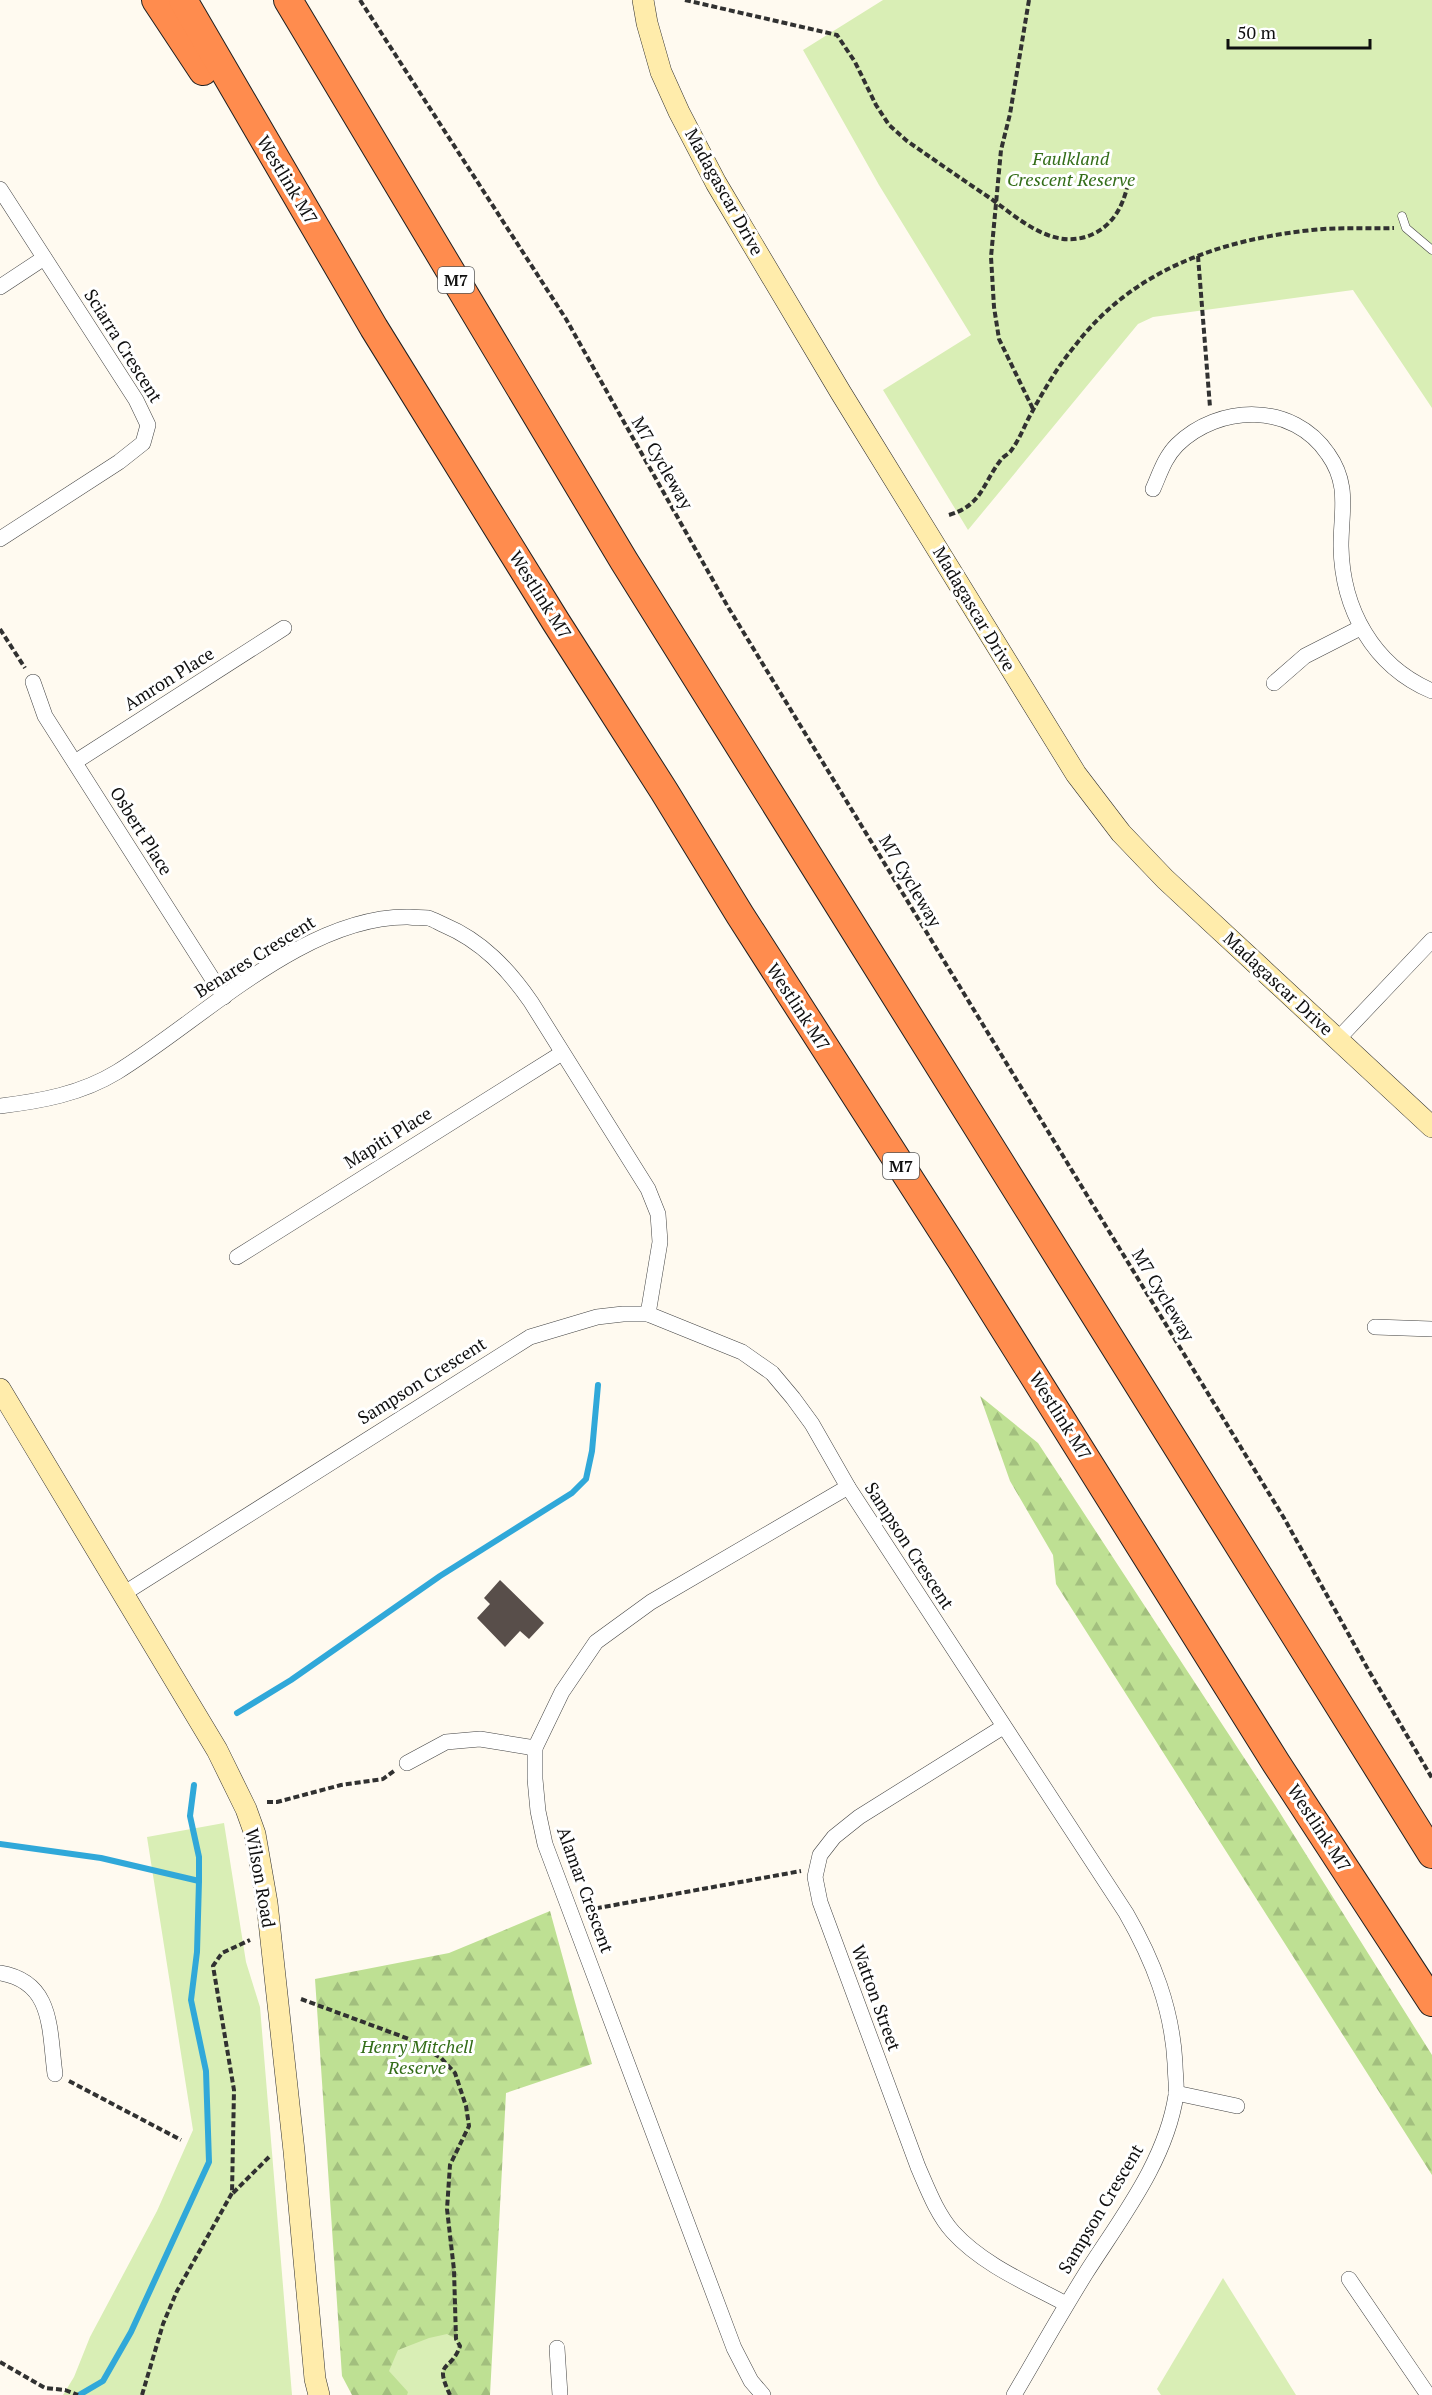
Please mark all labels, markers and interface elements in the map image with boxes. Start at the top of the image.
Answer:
scale bar [1228,12,1370,50]
text: 50 m [1237,20,1277,44]
street label: Madagascar Drive [680,124,770,259]
street label: Westlink M7 [252,131,324,228]
park label: Faulkland Crescent Reserve [1007,146,1135,191]
road number: M7 [438,267,474,293]
street label: Sciarra Crescent [79,284,169,407]
street label: M7 Cycleway [627,412,700,514]
street label: Madagascar Drive [928,542,1022,675]
street label: Westlink M7 [504,546,577,643]
street label: Amron Place [119,641,218,715]
street label: Osbert Place [105,782,179,879]
street label: M7 Cycleway [874,830,948,932]
street label: Benares Crescent [190,909,320,1003]
street label: Madagascar Drive [1219,926,1339,1040]
street label: Westlink M7 [762,958,836,1055]
street label: Mapiti Place [339,1101,436,1174]
road number: M7 [883,1153,919,1179]
street label: M7 Cycleway [1127,1244,1201,1346]
street label: Sampson Crescent [353,1331,490,1429]
street label: Westlink M7 [1024,1367,1097,1464]
street label: Sampson Crescent [860,1477,960,1614]
street label: Westlink M7 [1283,1779,1357,1876]
street label: Alamar Crescent [552,1823,620,1956]
street label: Wilson Road [240,1826,282,1929]
street label: Watton Street [847,1941,907,2054]
park label: Henry Mitchell Reserve [360,2034,473,2079]
street label: Sampson Crescent [1052,2139,1148,2278]

